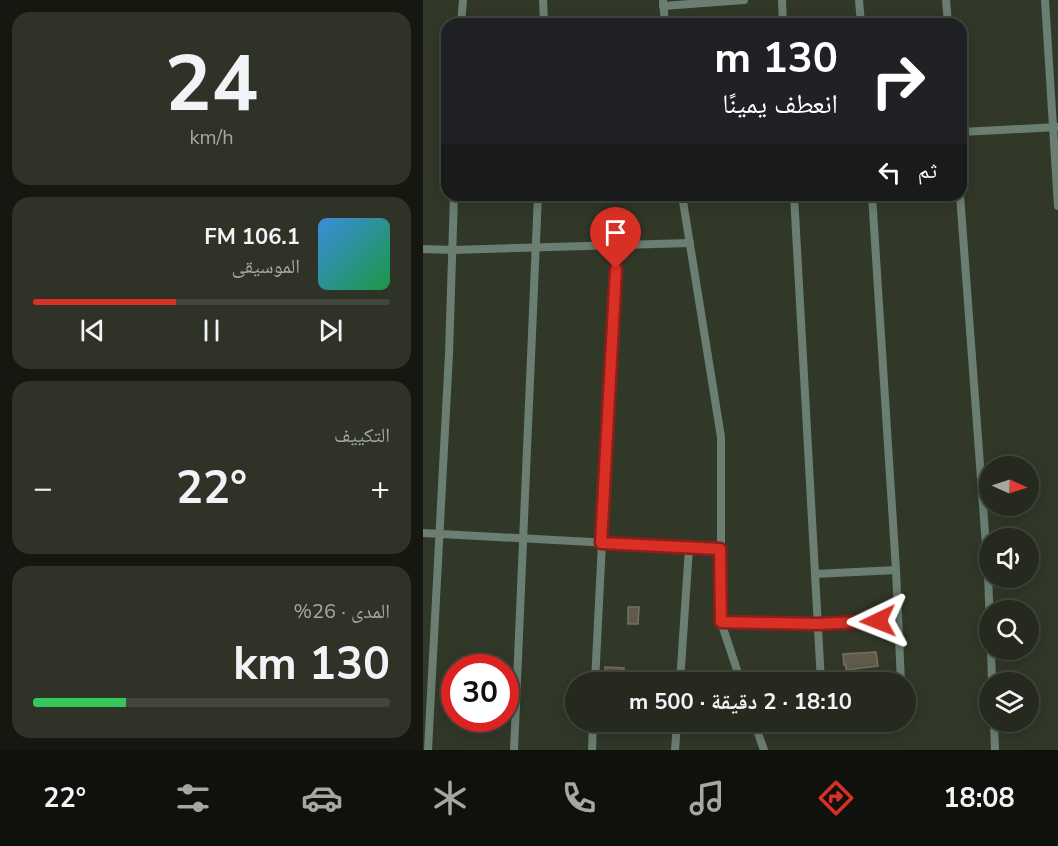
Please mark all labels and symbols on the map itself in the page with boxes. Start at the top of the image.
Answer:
pin [590,207,641,269]
north arrow [979,456,1039,516]
position arrow [846,589,910,653]
speed limit sign: 30 [441,654,519,732]

